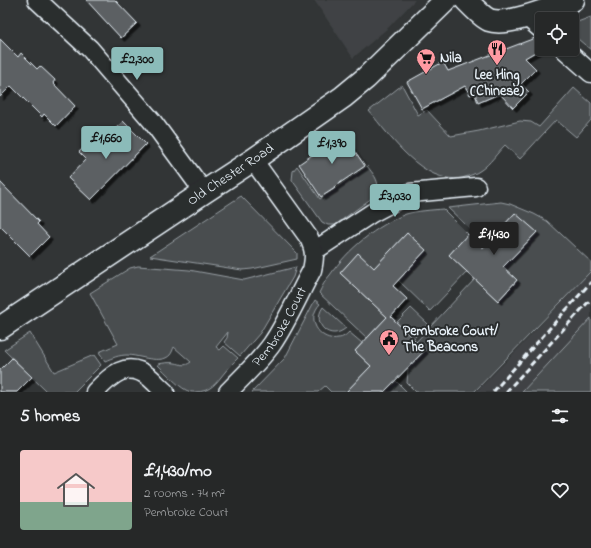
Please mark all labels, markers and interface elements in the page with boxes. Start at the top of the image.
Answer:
map controls [535,12,579,56]
button: locate [535,12,579,56]
restaurant icon: Lee Hing (Chinese) [486,38,508,66]
pin: £2,300 [104,47,170,81]
supermarket icon: Nila [415,47,437,75]
place label: Nila [440,48,462,69]
text: £2,300 [120,50,154,69]
place label: Lee Hing (Chinese) [469,65,525,102]
pin: £1,660 [73,126,139,160]
text: £1,660 [90,129,122,148]
pin: £1,390 [299,131,365,165]
text: £1,390 [317,134,347,153]
street label: Old Chester Road [183,138,278,211]
pin: £3,030 [362,184,428,218]
text: £3,030 [379,187,411,206]
pin: £1,430 [461,222,527,256]
text: £1,430 [479,225,509,244]
street label: Pembroke Court [247,283,312,372]
place label: Pembroke Court/ The Beacons [403,321,499,358]
public building icon: Pembroke Court/ The Beacons [378,328,400,356]
text: 5 homes [20,404,80,429]
icon: filters [549,405,571,427]
text: £1,430/mo [144,459,212,484]
icon: home [52,466,100,514]
icon: heart [549,479,571,501]
text: 2 rooms · 74 m² [144,484,225,503]
text: Pembroke Court [144,503,228,522]

